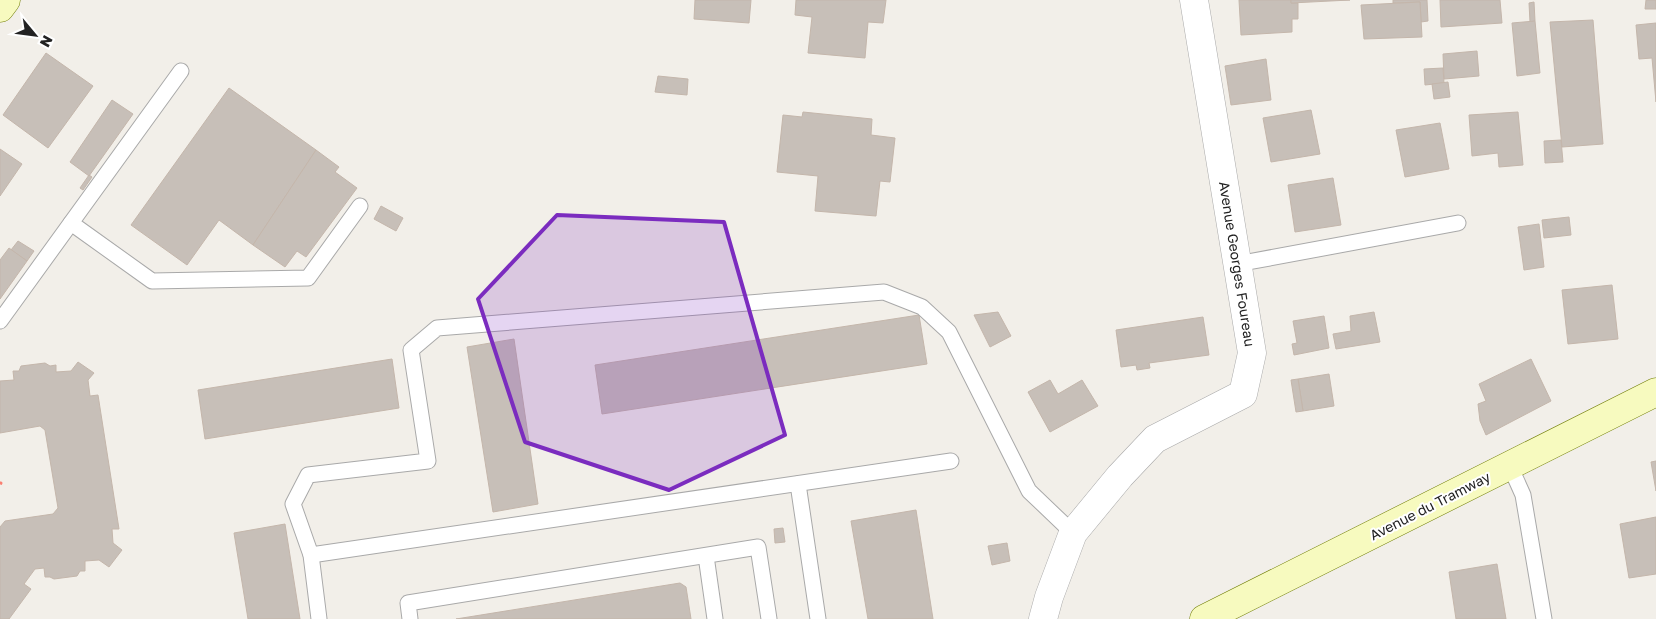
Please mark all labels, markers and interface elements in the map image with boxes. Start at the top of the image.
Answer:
north arrow [10,10,60,60]
text: N [37,33,57,50]
street label: Avenue Georges Foureau [1216,180,1259,348]
street label: Avenue du Tramway [1367,468,1493,543]

